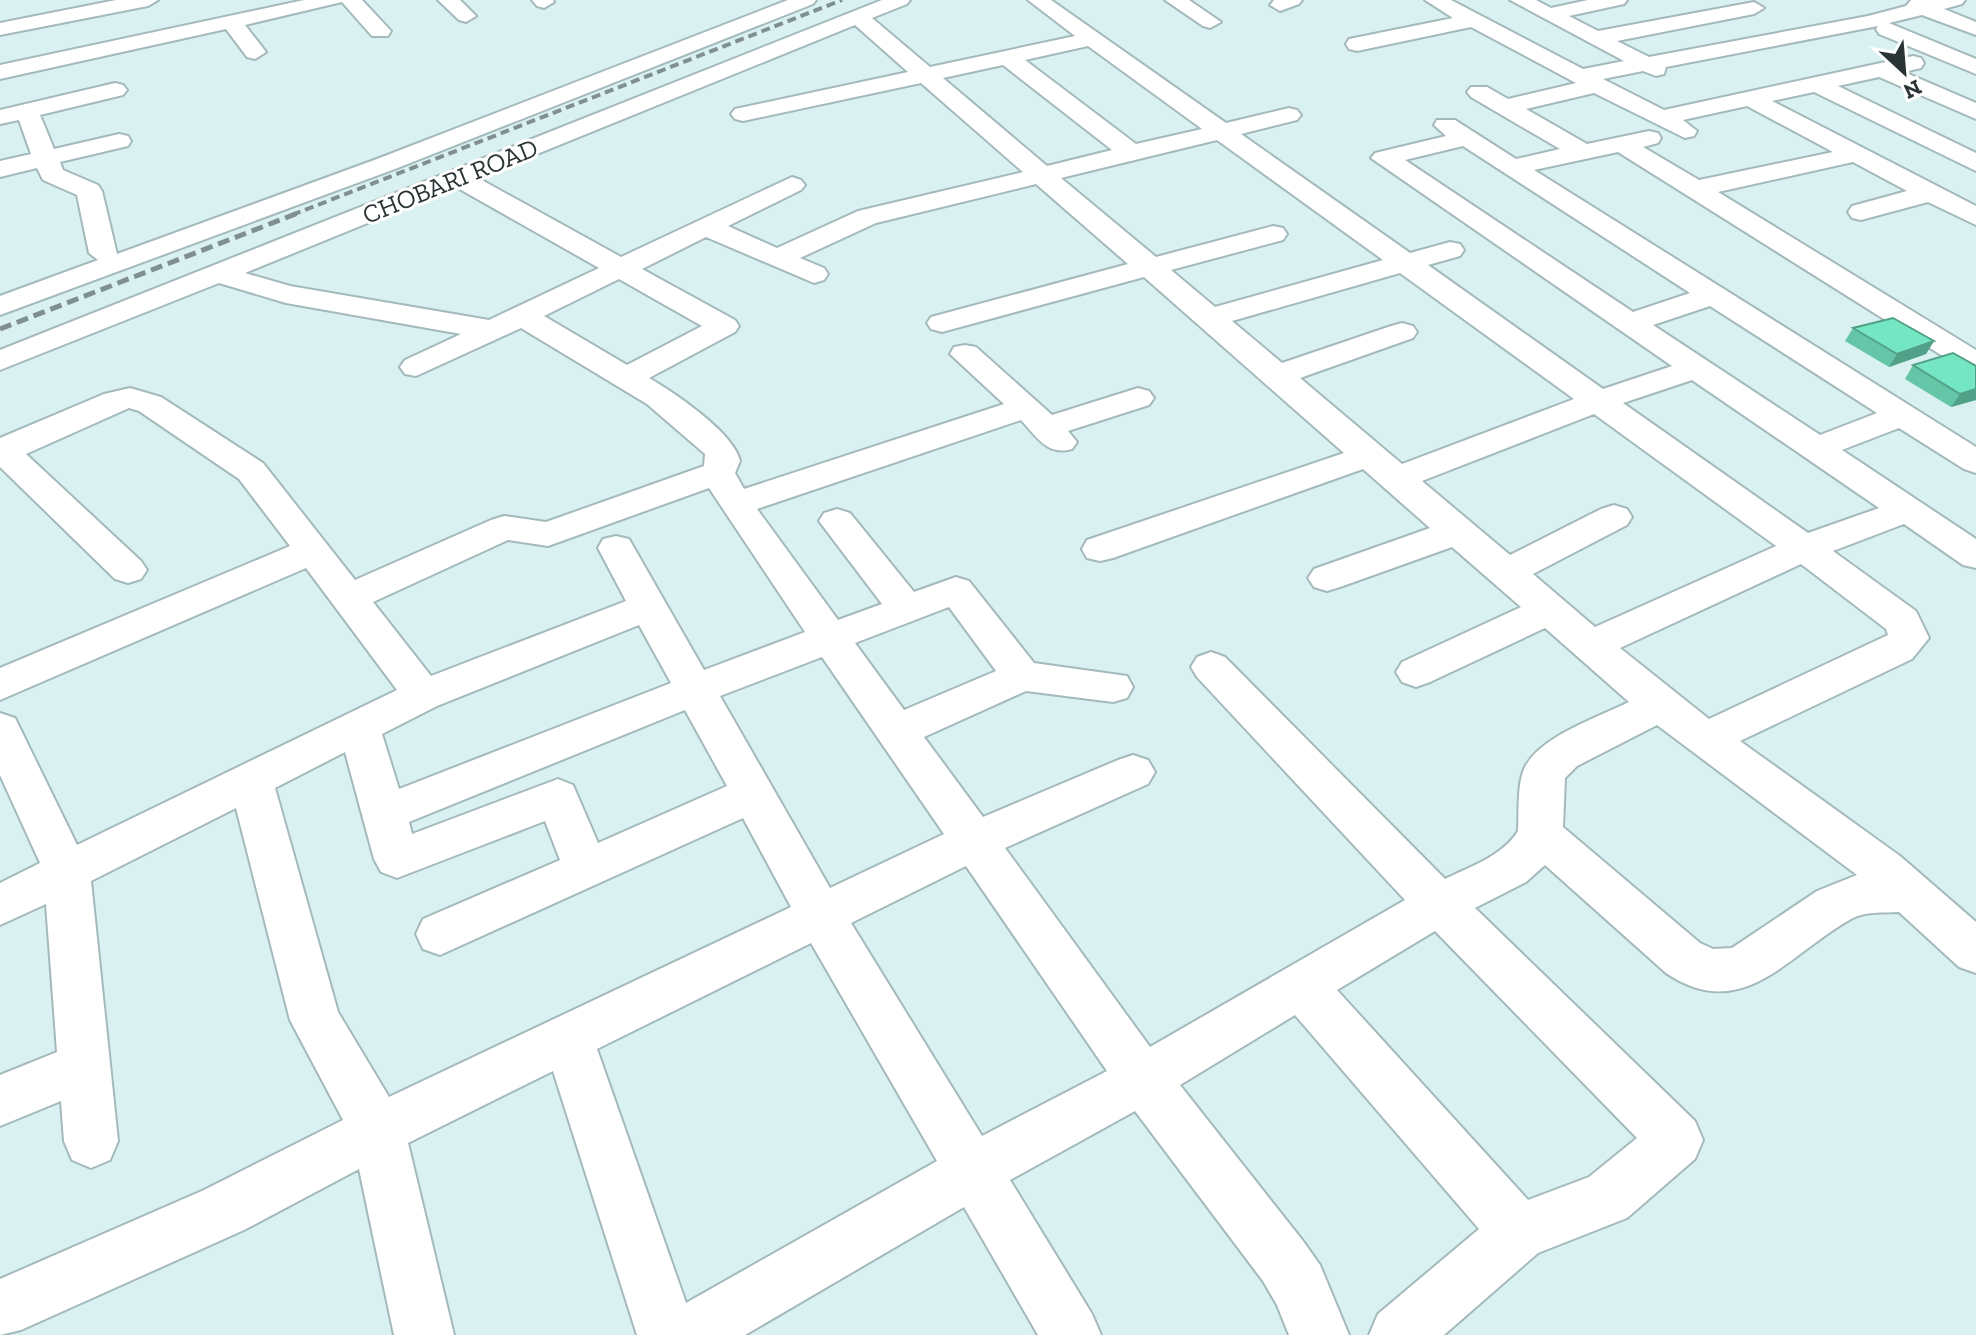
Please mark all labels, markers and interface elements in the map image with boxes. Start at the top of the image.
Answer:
north arrow [1864,32,1944,112]
text: N [1899,74,1926,105]
street label: CHOBARI ROAD [358,131,542,231]

